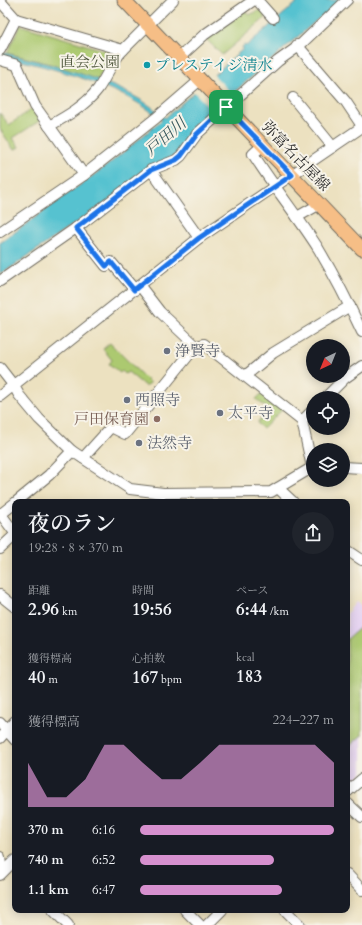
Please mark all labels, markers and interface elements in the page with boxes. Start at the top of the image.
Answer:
park label: 直会公園 [60,52,120,72]
place label: プレステイジ清水 [155,55,273,75]
marker: プレステイジ清水 [142,60,152,70]
pin [209,90,243,124]
icon: arrive [215,96,237,118]
water label: 戸田川 [140,111,192,161]
street label: 弥富名古屋線 [258,117,334,195]
north arrow [306,339,350,383]
map controls [306,339,350,487]
place label: 浄賢寺 [175,341,220,361]
marker: 浄賢寺 [162,346,172,356]
place label: 西照寺 [135,390,180,410]
button: locate [306,391,350,435]
marker: 西照寺 [122,395,132,405]
place label: 太平寺 [228,403,273,423]
marker: 太平寺 [215,408,225,418]
place label: 戸田保育園 [74,409,149,429]
marker: 戸田保育園 [152,414,162,424]
place label: 法然寺 [147,433,192,453]
marker: 法然寺 [134,438,144,448]
button: layers [306,443,350,487]
text: 夜のラン [28,509,116,539]
button: share [292,512,334,554]
text: 19:28 · 8 × 370 m [28,539,123,557]
text: 距離 [28,583,50,598]
text: 時間 [132,583,154,598]
text: ペース [236,583,268,598]
text: 2.96 [28,598,59,621]
text: 19:56 [132,598,172,621]
text: 6:44 [236,598,267,621]
text: km [59,604,77,619]
text: /km [267,604,289,619]
text: kcal [236,650,254,665]
text: 獲得標高 [28,651,72,666]
text: 心拍数 [132,651,165,666]
text: 183 [236,665,262,688]
text: 40 [28,666,45,689]
text: 167 [132,666,158,689]
text: m [45,672,58,687]
text: bpm [158,672,182,687]
text: 224–227 m [272,711,334,729]
text: 獲得標高 [28,713,80,731]
text: 370 m [28,821,63,839]
text: 6:16 [92,821,115,839]
text: 740 m [28,851,63,869]
text: 6:52 [92,851,115,869]
text: 1.1 km [28,881,69,899]
text: 6:47 [92,881,115,899]

